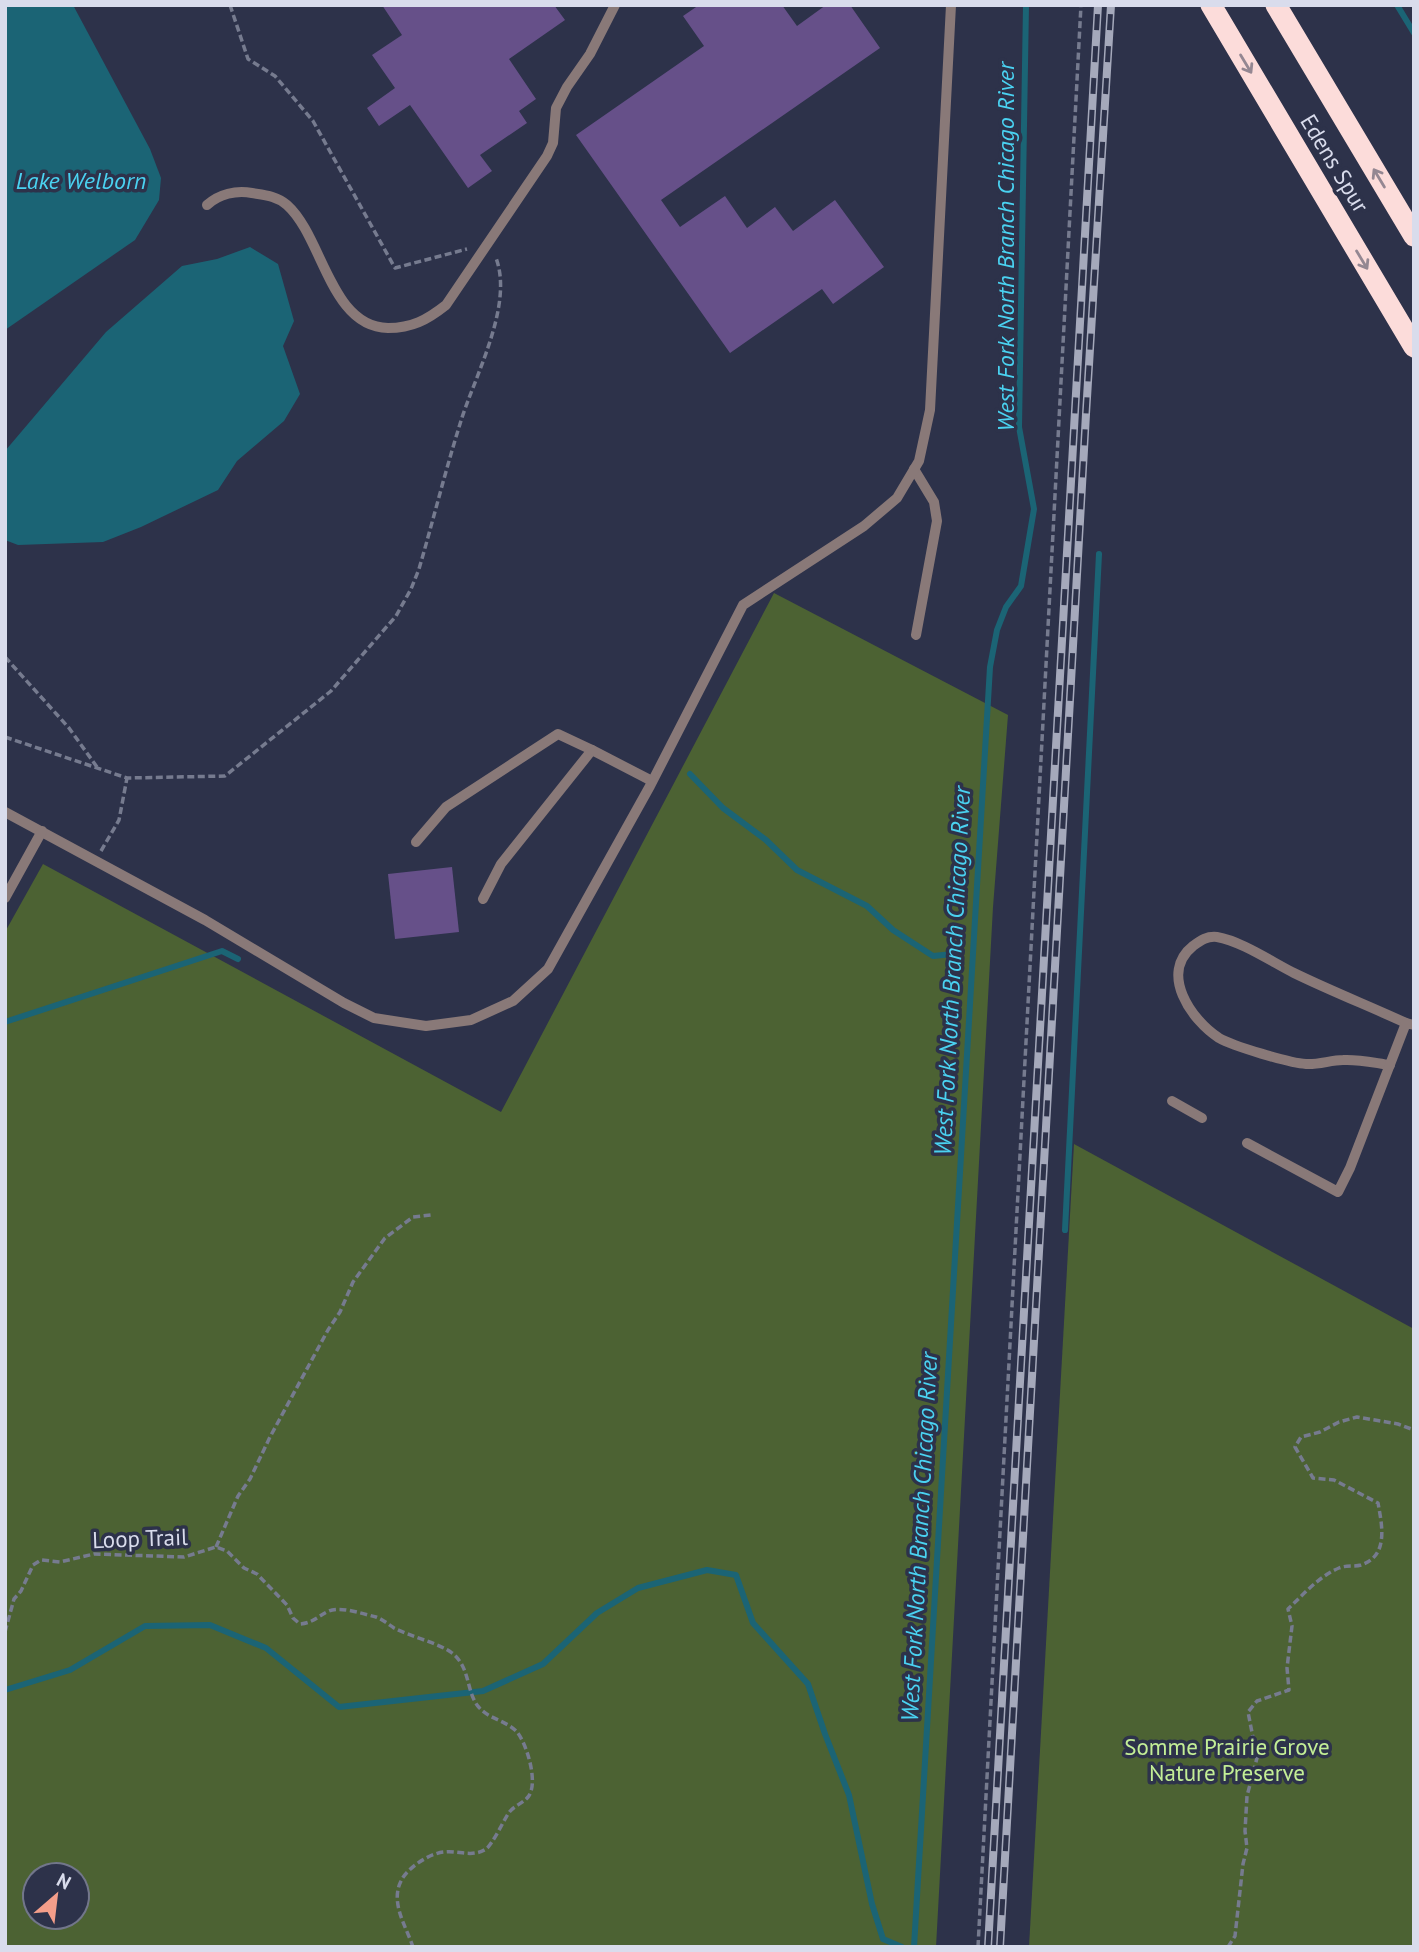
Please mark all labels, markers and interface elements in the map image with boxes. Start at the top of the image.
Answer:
one-way arrow [1240,53,1253,74]
water label: West Fork North Branch Chicago River [990,60,1021,432]
street label: Edens Spur [1294,109,1376,218]
water label: Lake Welborn [16,165,146,196]
one-way arrow [1371,168,1385,188]
one-way arrow [1355,249,1369,269]
water label: West Fork North Branch Chicago River [927,783,977,1156]
water label: West Fork North Branch Chicago River [894,1349,944,1722]
street label: Loop Trail [92,1522,189,1554]
park label: Somme Prairie Grove Nature Preserve [1124,1732,1330,1787]
north arrow [21,1861,91,1931]
text: N [53,1867,75,1895]

